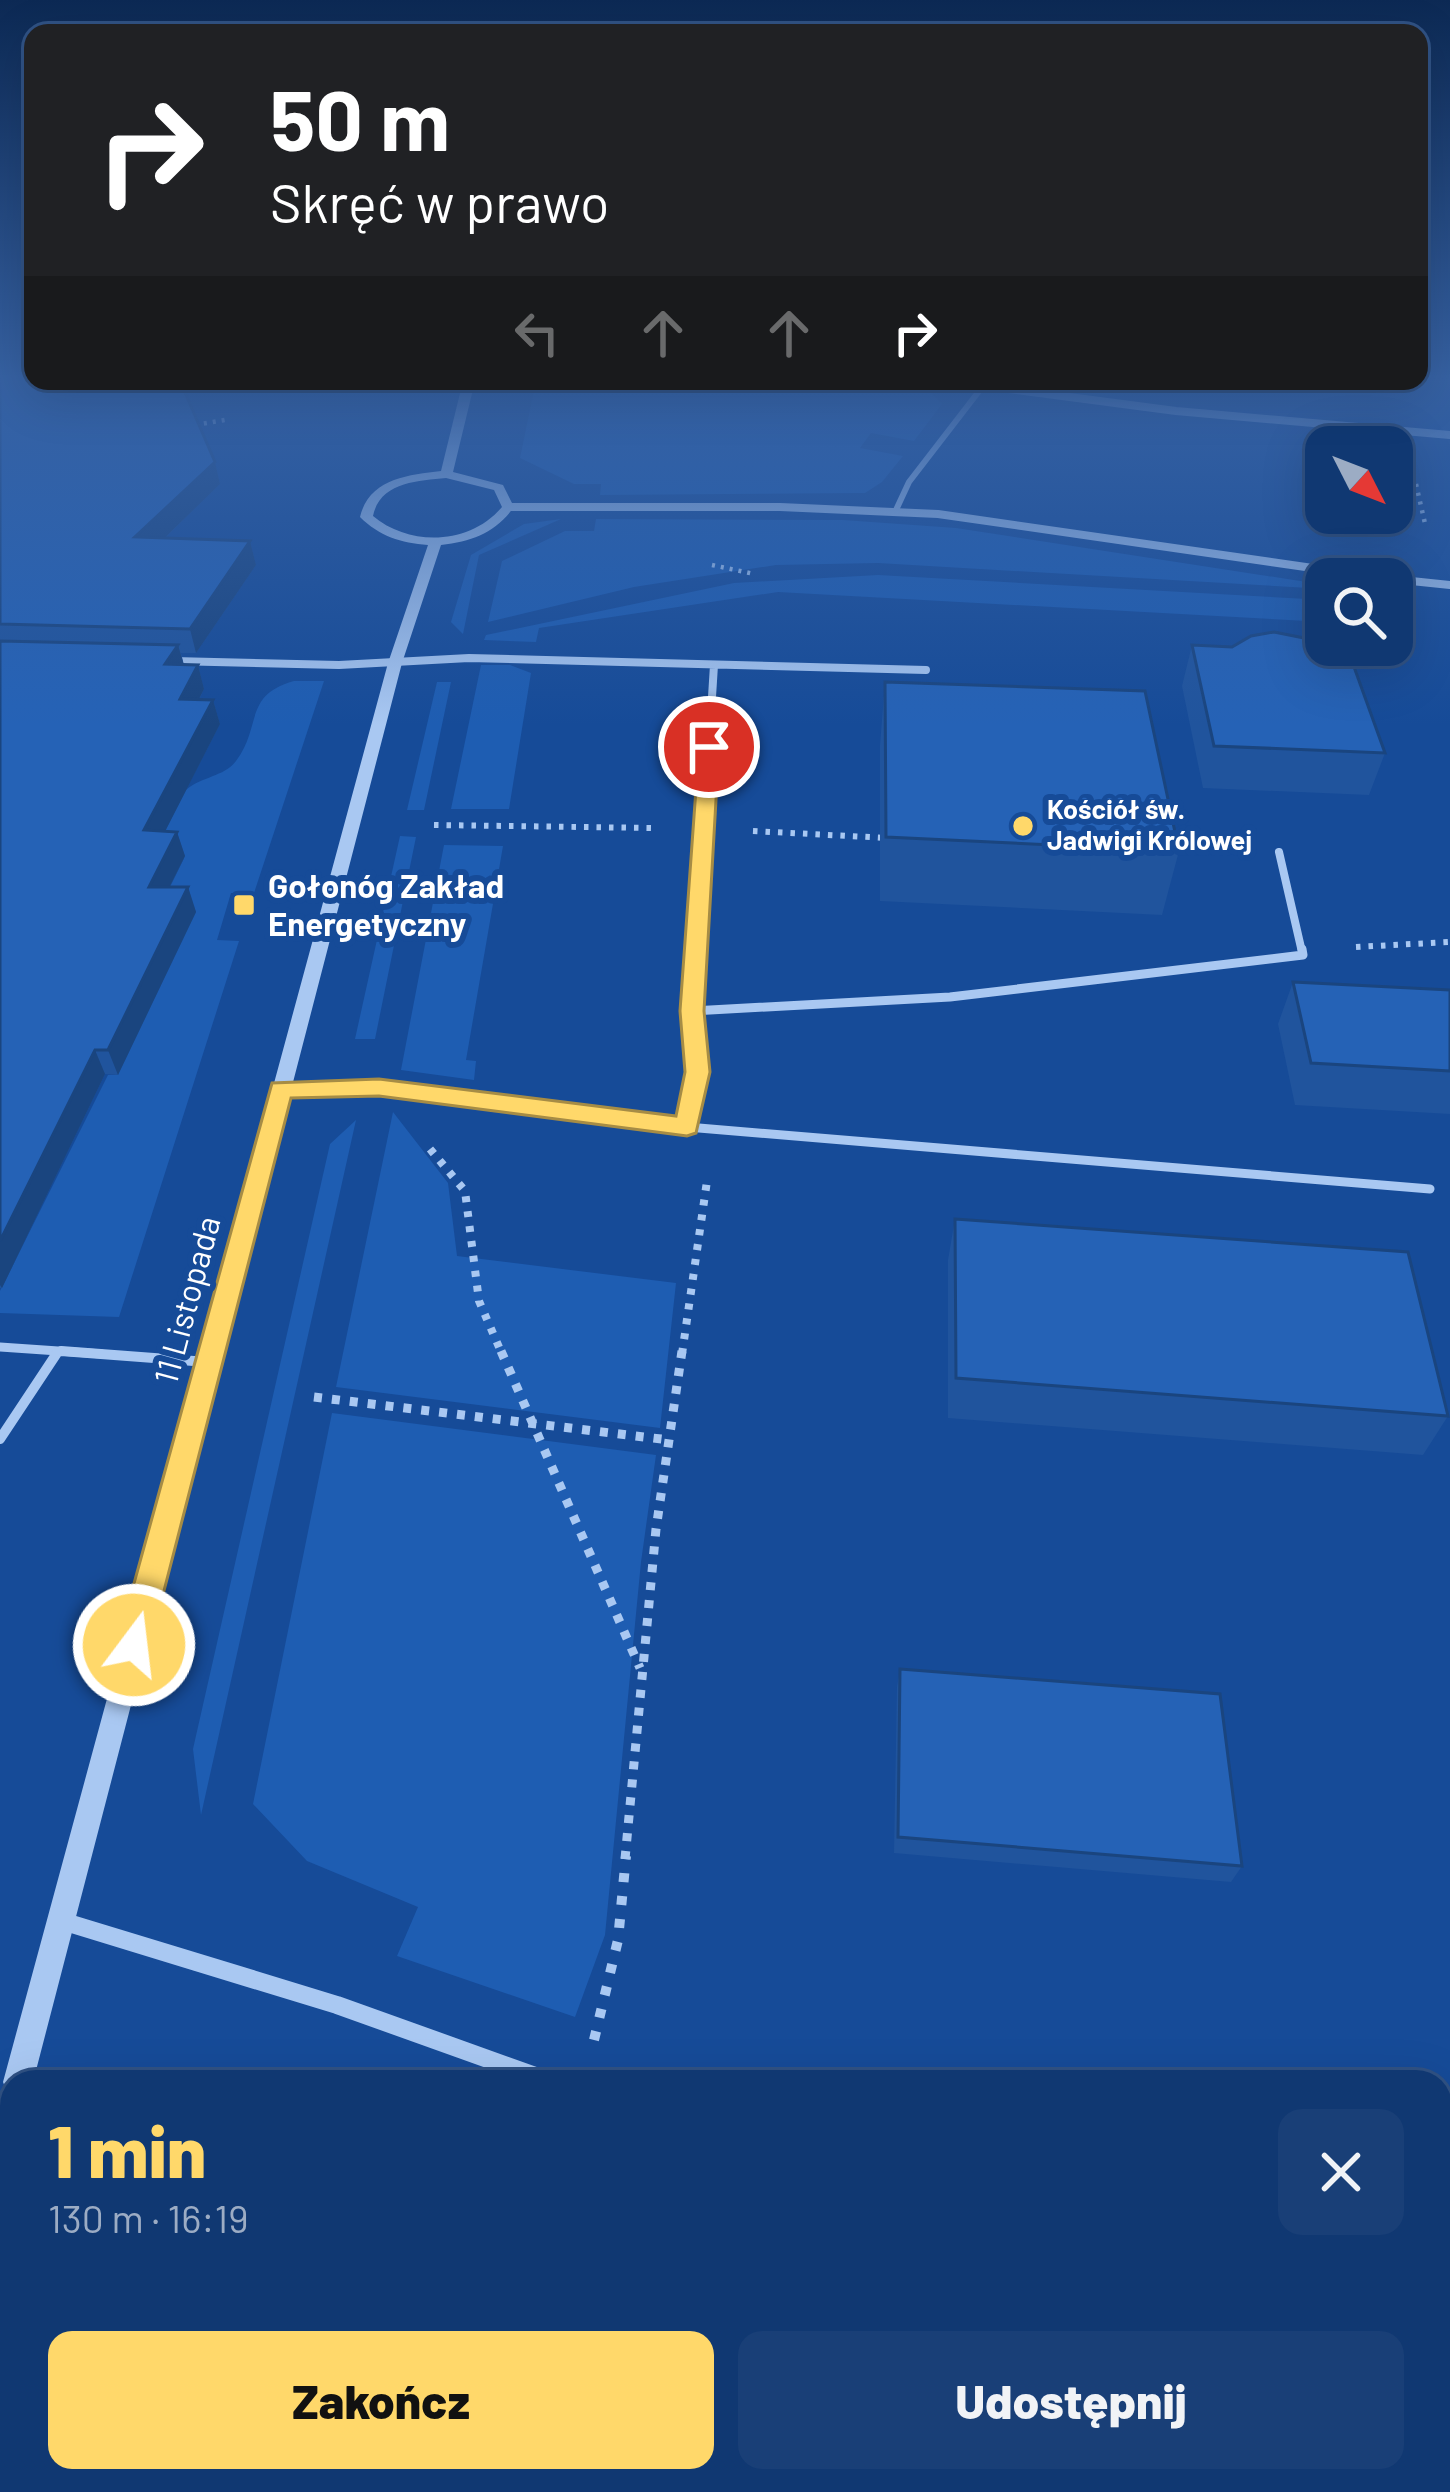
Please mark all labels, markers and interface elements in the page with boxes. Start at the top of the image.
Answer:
text: 50 m [270,67,450,168]
icon: right [72,72,228,228]
text: Skręć w prawo [270,169,609,234]
icon: left [504,300,570,366]
icon: ahead [630,300,696,366]
icon: ahead [756,300,822,366]
icon: right [882,300,948,366]
north arrow [1305,426,1413,534]
map controls [1305,426,1413,666]
button: search [1305,558,1413,666]
pin [658,696,760,798]
icon: arrive [676,714,742,780]
place label: Kościół św. Jadwigi Królowej [1047,792,1252,855]
marker: Kościół św. Jadwigi Królowej [1010,813,1036,839]
place label: Gołonóg Zakład Energetyczny [268,865,504,943]
marker: Gołonóg Zakład Energetyczny [231,892,257,918]
street label: 11 Listopada [144,1211,228,1388]
position arrow [71,1582,197,1708]
text: 1 min [48,2106,206,2192]
button: close [1278,2109,1404,2235]
text: 130 m · 16:19 [48,2194,249,2241]
button: Zakończ [48,2331,714,2469]
button: Udostępnij [738,2331,1404,2469]

